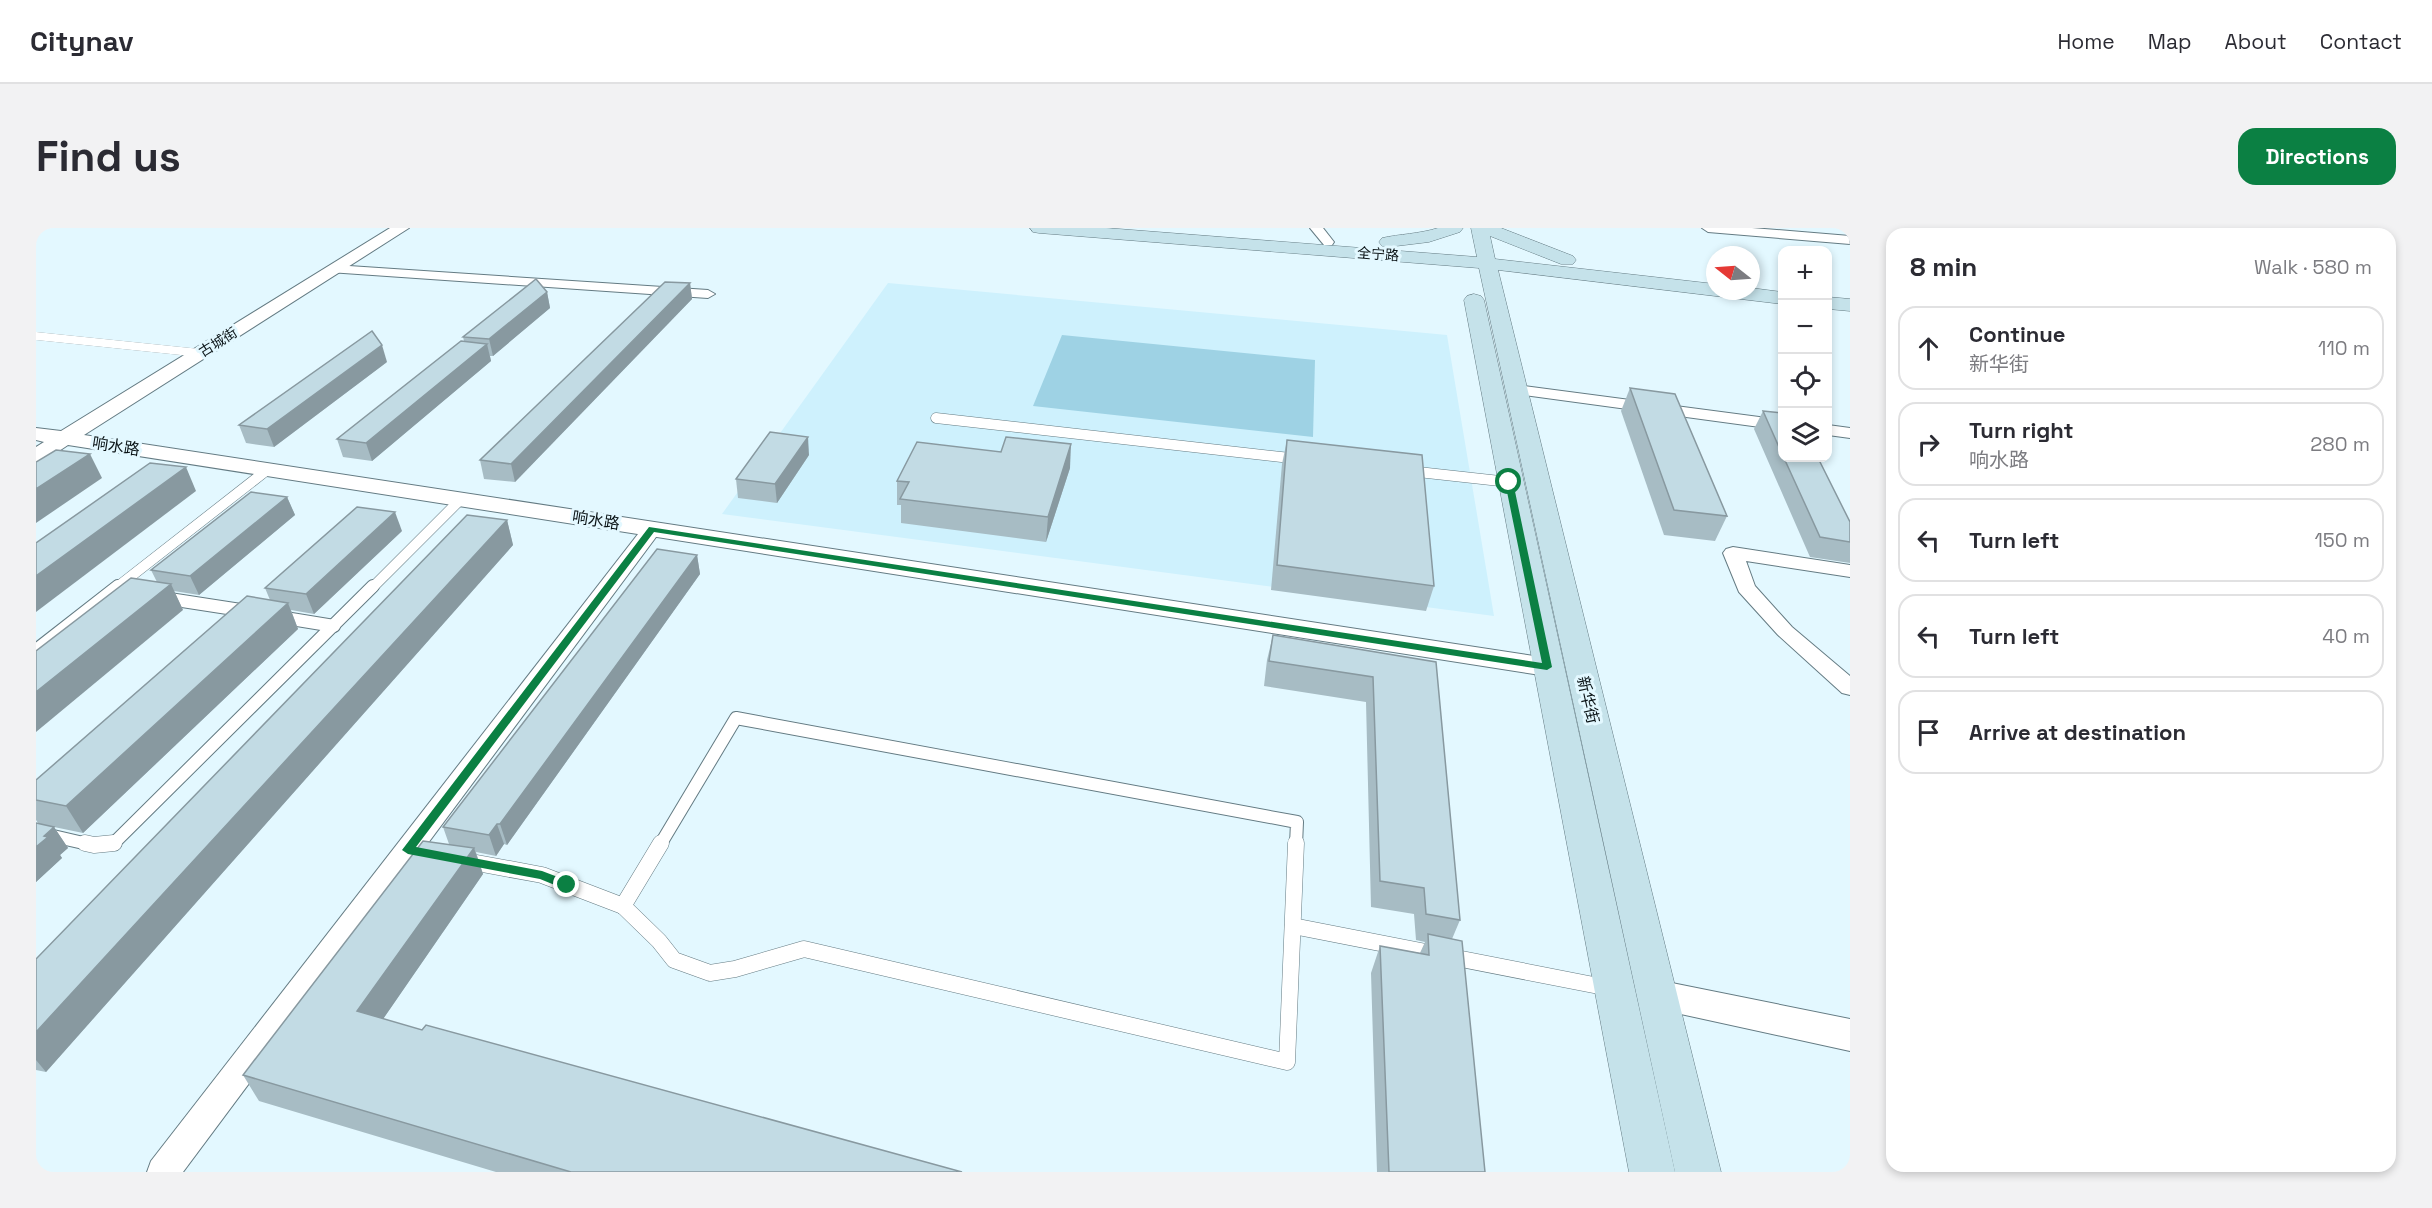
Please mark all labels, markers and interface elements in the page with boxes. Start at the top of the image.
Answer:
text: Citynav [30,23,134,59]
text: Home [2057,28,2115,55]
text: Map [2148,28,2192,55]
text: About [2225,28,2287,55]
text: Contact [2320,28,2402,55]
button: Directions [2238,128,2396,185]
text: Find us [36,130,181,183]
street label: 全宁路 [1356,244,1400,264]
north arrow [1706,246,1760,300]
map controls [1778,246,1832,462]
button: + [1778,246,1832,300]
text: 8 min [1910,250,1977,284]
text: Walk · 580 m [2254,254,2372,280]
button: − [1778,300,1832,354]
text: Continue [1969,320,2065,348]
street label: 古城街 [195,323,241,361]
icon: ahead [1912,332,1945,365]
text: 110 m [2318,335,2370,361]
text: 新华街 [1969,351,2029,377]
button: locate [1778,354,1832,408]
button: layers [1778,408,1832,462]
text: Turn right [1969,416,2074,444]
icon: right [1912,428,1945,461]
text: 280 m [2310,431,2370,457]
street label: 响水路 [91,432,141,460]
text: 响水路 [1969,447,2029,473]
route start [1495,468,1521,494]
street label: 响水路 [571,506,621,534]
icon: left [1912,524,1945,557]
text: Turn left [1969,526,2059,554]
text: 150 m [2315,527,2370,553]
icon: left [1912,620,1945,653]
text: Turn left [1969,622,2059,650]
text: 40 m [2322,623,2370,649]
street label: 新华街 [1572,674,1604,726]
icon: arrive [1912,716,1945,749]
text: Arrive at destination [1969,718,2186,746]
route end [553,871,579,897]

